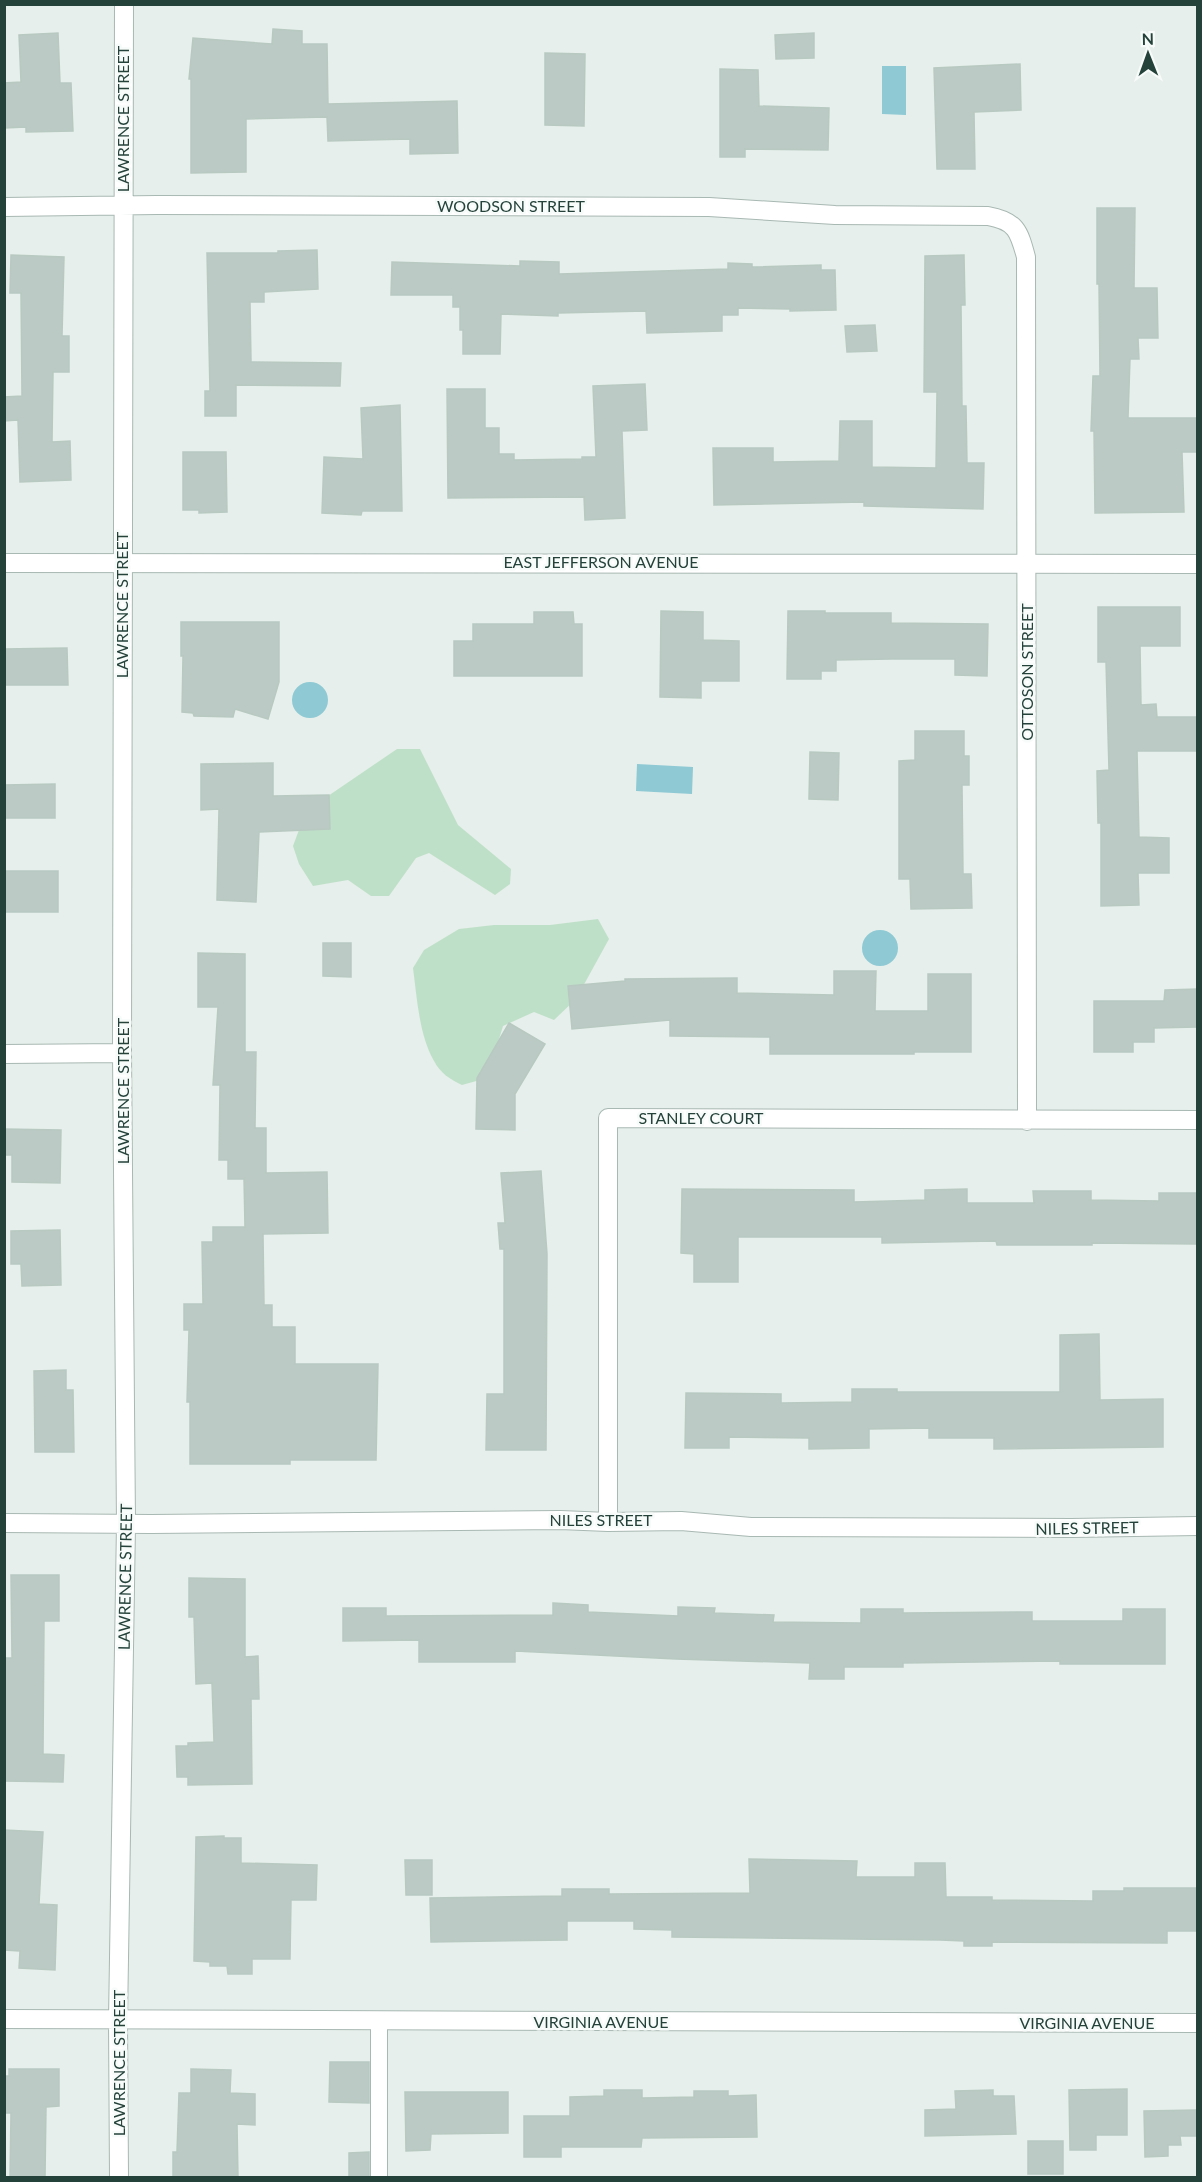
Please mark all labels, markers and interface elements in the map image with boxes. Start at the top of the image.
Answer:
north arrow [1118,24,1178,84]
text: N [1141,29,1154,48]
street label: LAWRENCE STREET [113,45,132,192]
street label: WOODSON STREET [437,196,586,215]
street label: LAWRENCE STREET [112,531,131,678]
street label: EAST JEFFERSON AVENUE [503,552,699,571]
street label: OTTOSON STREET [1017,603,1036,741]
street label: LAWRENCE STREET [113,1017,132,1164]
street label: STANLEY COURT [638,1108,764,1127]
street label: LAWRENCE STREET [114,1503,135,1650]
street label: NILES STREET [549,1510,653,1529]
street label: NILES STREET [1035,1517,1139,1538]
street label: LAWRENCE STREET [109,1989,128,2136]
street label: VIRGINIA AVENUE [533,2012,669,2031]
street label: VIRGINIA AVENUE [1019,2013,1155,2032]

